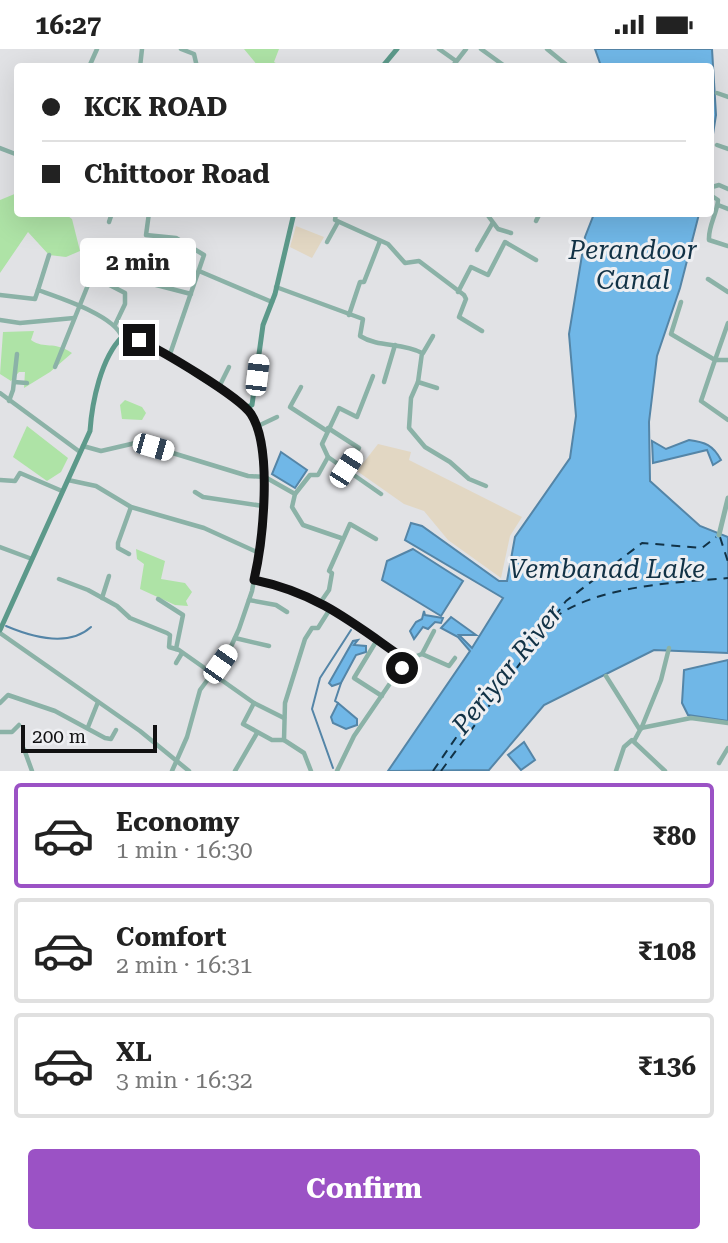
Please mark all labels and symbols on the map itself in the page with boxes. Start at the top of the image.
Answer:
water label: Perandoor Canal [568,235,697,295]
callout: 2 min [81,239,197,287]
route end [123,324,155,356]
car [245,353,270,397]
car [130,431,177,463]
car [326,445,367,491]
water label: Vembanad Lake [509,554,705,584]
water label: Periyar River [445,598,568,741]
car [200,641,241,687]
route start [386,652,418,684]
scale bar [21,722,158,753]

